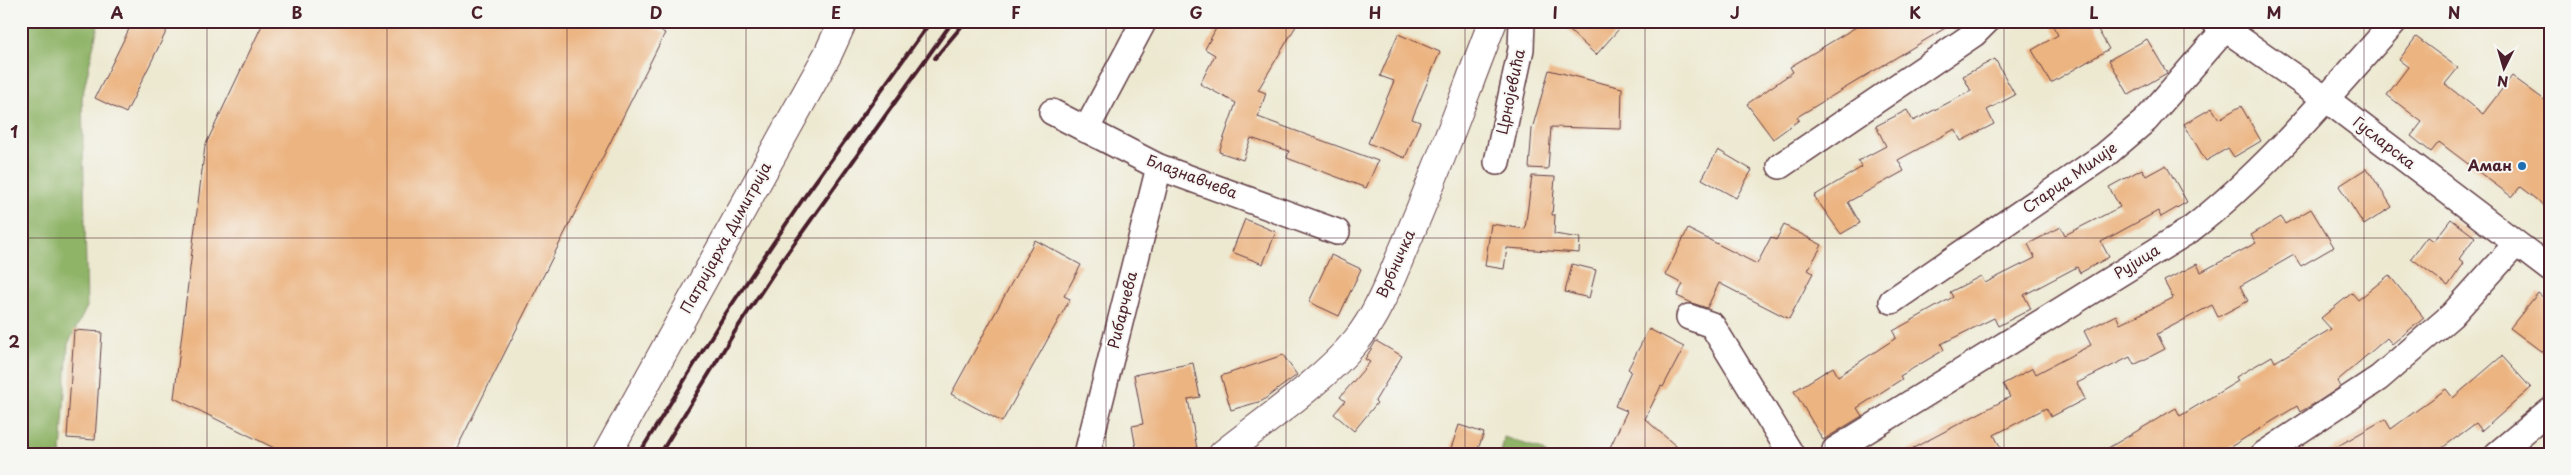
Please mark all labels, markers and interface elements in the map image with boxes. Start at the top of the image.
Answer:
text: A [111,0,124,24]
text: B [292,0,303,24]
text: C [471,0,483,24]
text: D [650,0,662,24]
text: E [831,0,841,24]
text: F [1011,0,1021,24]
text: G [1189,0,1203,24]
text: H [1369,0,1381,24]
text: I [1552,0,1558,24]
text: J [1730,0,1740,24]
text: K [1909,0,1921,24]
text: L [2089,0,2099,24]
text: M [2266,0,2282,24]
text: N [2448,0,2460,24]
north arrow [2478,42,2528,92]
street label: Црнојевића [1489,46,1530,137]
text: N [2496,71,2509,92]
street label: Гусларска [2349,110,2422,174]
text: 1 [10,119,18,143]
street label: Старца Милије [2017,136,2121,218]
street label: Блазнавчева [1144,148,1242,204]
place label: Аман [2467,153,2512,176]
street label: Патријарха Димитрија [673,157,776,317]
marker: Аман [2516,160,2528,172]
street label: Врбничка [1369,225,1420,301]
street label: Рујица [2109,237,2164,284]
street label: Рибарчева [1101,268,1142,351]
text: 2 [8,329,20,353]

